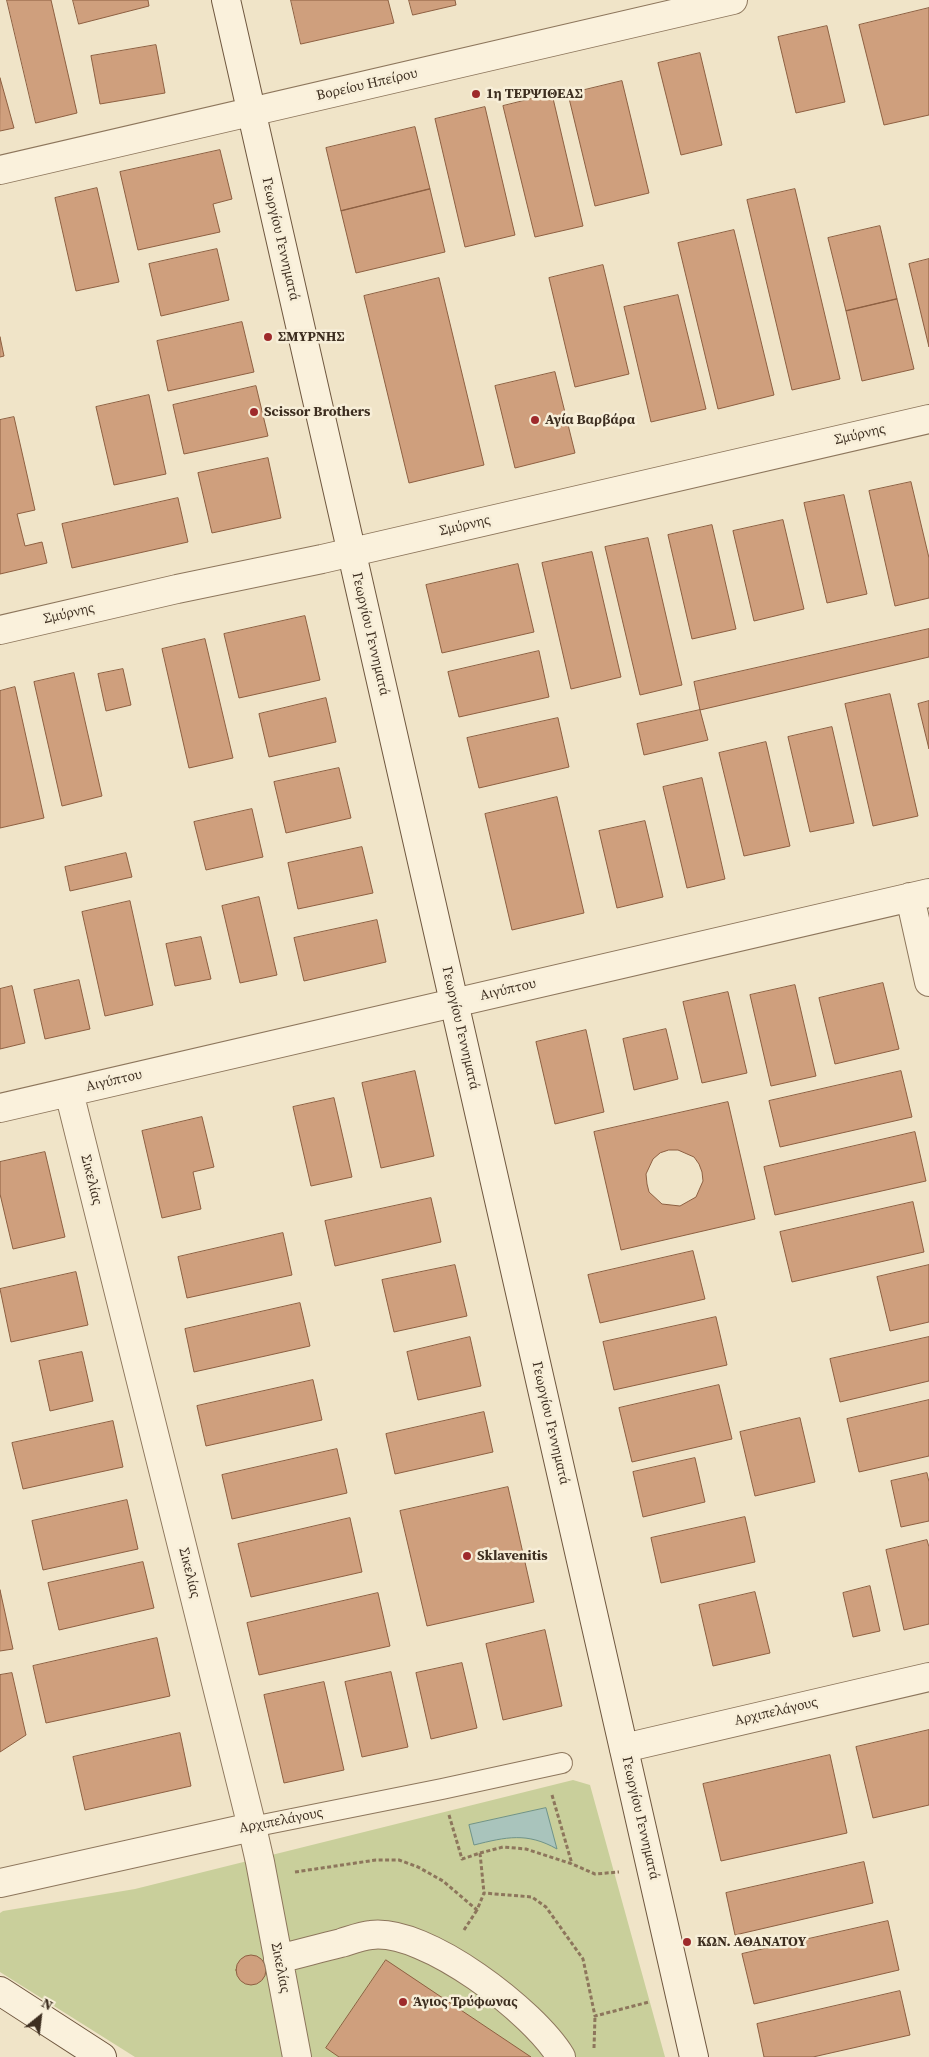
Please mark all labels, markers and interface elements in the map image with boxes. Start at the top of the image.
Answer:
street label: Βορείου Ηπείρου [315,65,419,105]
place label: 1η ΤΕΡΨΙΘΕΑΣ [486,86,583,102]
marker: 1η ΤΕΡΨΙΘΕΑΣ [470,88,482,100]
street label: Γεωργίου Γεννηματά [258,176,302,302]
place label: ΣΜΥΡΝΗΣ [278,329,344,345]
marker: ΣΜΥΡΝΗΣ [262,331,274,343]
place label: Scissor Brothers [264,404,370,420]
marker: Scissor Brothers [248,406,260,418]
place label: Αγία Βαρβάρα [545,412,635,428]
marker: Αγία Βαρβάρα [529,414,541,426]
street label: Σμύρνης [833,421,887,449]
street label: Σμύρνης [438,512,492,540]
street label: Γεωργίου Γεννηματά [348,571,392,697]
street label: Σμύρνης [42,600,96,628]
street label: Γεωργίου Γεννηματά [438,965,482,1091]
street label: Αιγύπτου [478,975,538,1005]
street label: Αιγύπτου [84,1066,144,1096]
street label: Σικελίας [77,1153,105,1207]
street label: Γεωργίου Γεννηματά [528,1360,572,1486]
street label: Σικελίας [175,1546,203,1600]
place label: Sklavenitis [477,1548,548,1564]
marker: Sklavenitis [461,1550,473,1562]
street label: Αρχιπελάγους [733,1694,819,1730]
street label: Γεωργίου Γεννηματά [618,1755,662,1881]
street label: Αρχιπελάγους [238,1805,324,1837]
place label: ΚΩΝ. ΑΘΑΝΑΤΟΥ [697,1934,806,1950]
marker: ΚΩΝ. ΑΘΑΝΑΤΟΥ [681,1936,693,1948]
street label: Σικελίας [267,1941,293,1995]
north arrow [15,1992,65,2042]
text: N [38,1993,57,2015]
place label: Άγιος Τρύφωνας [413,1994,518,2010]
marker: Άγιος Τρύφωνας [397,1996,409,2008]

